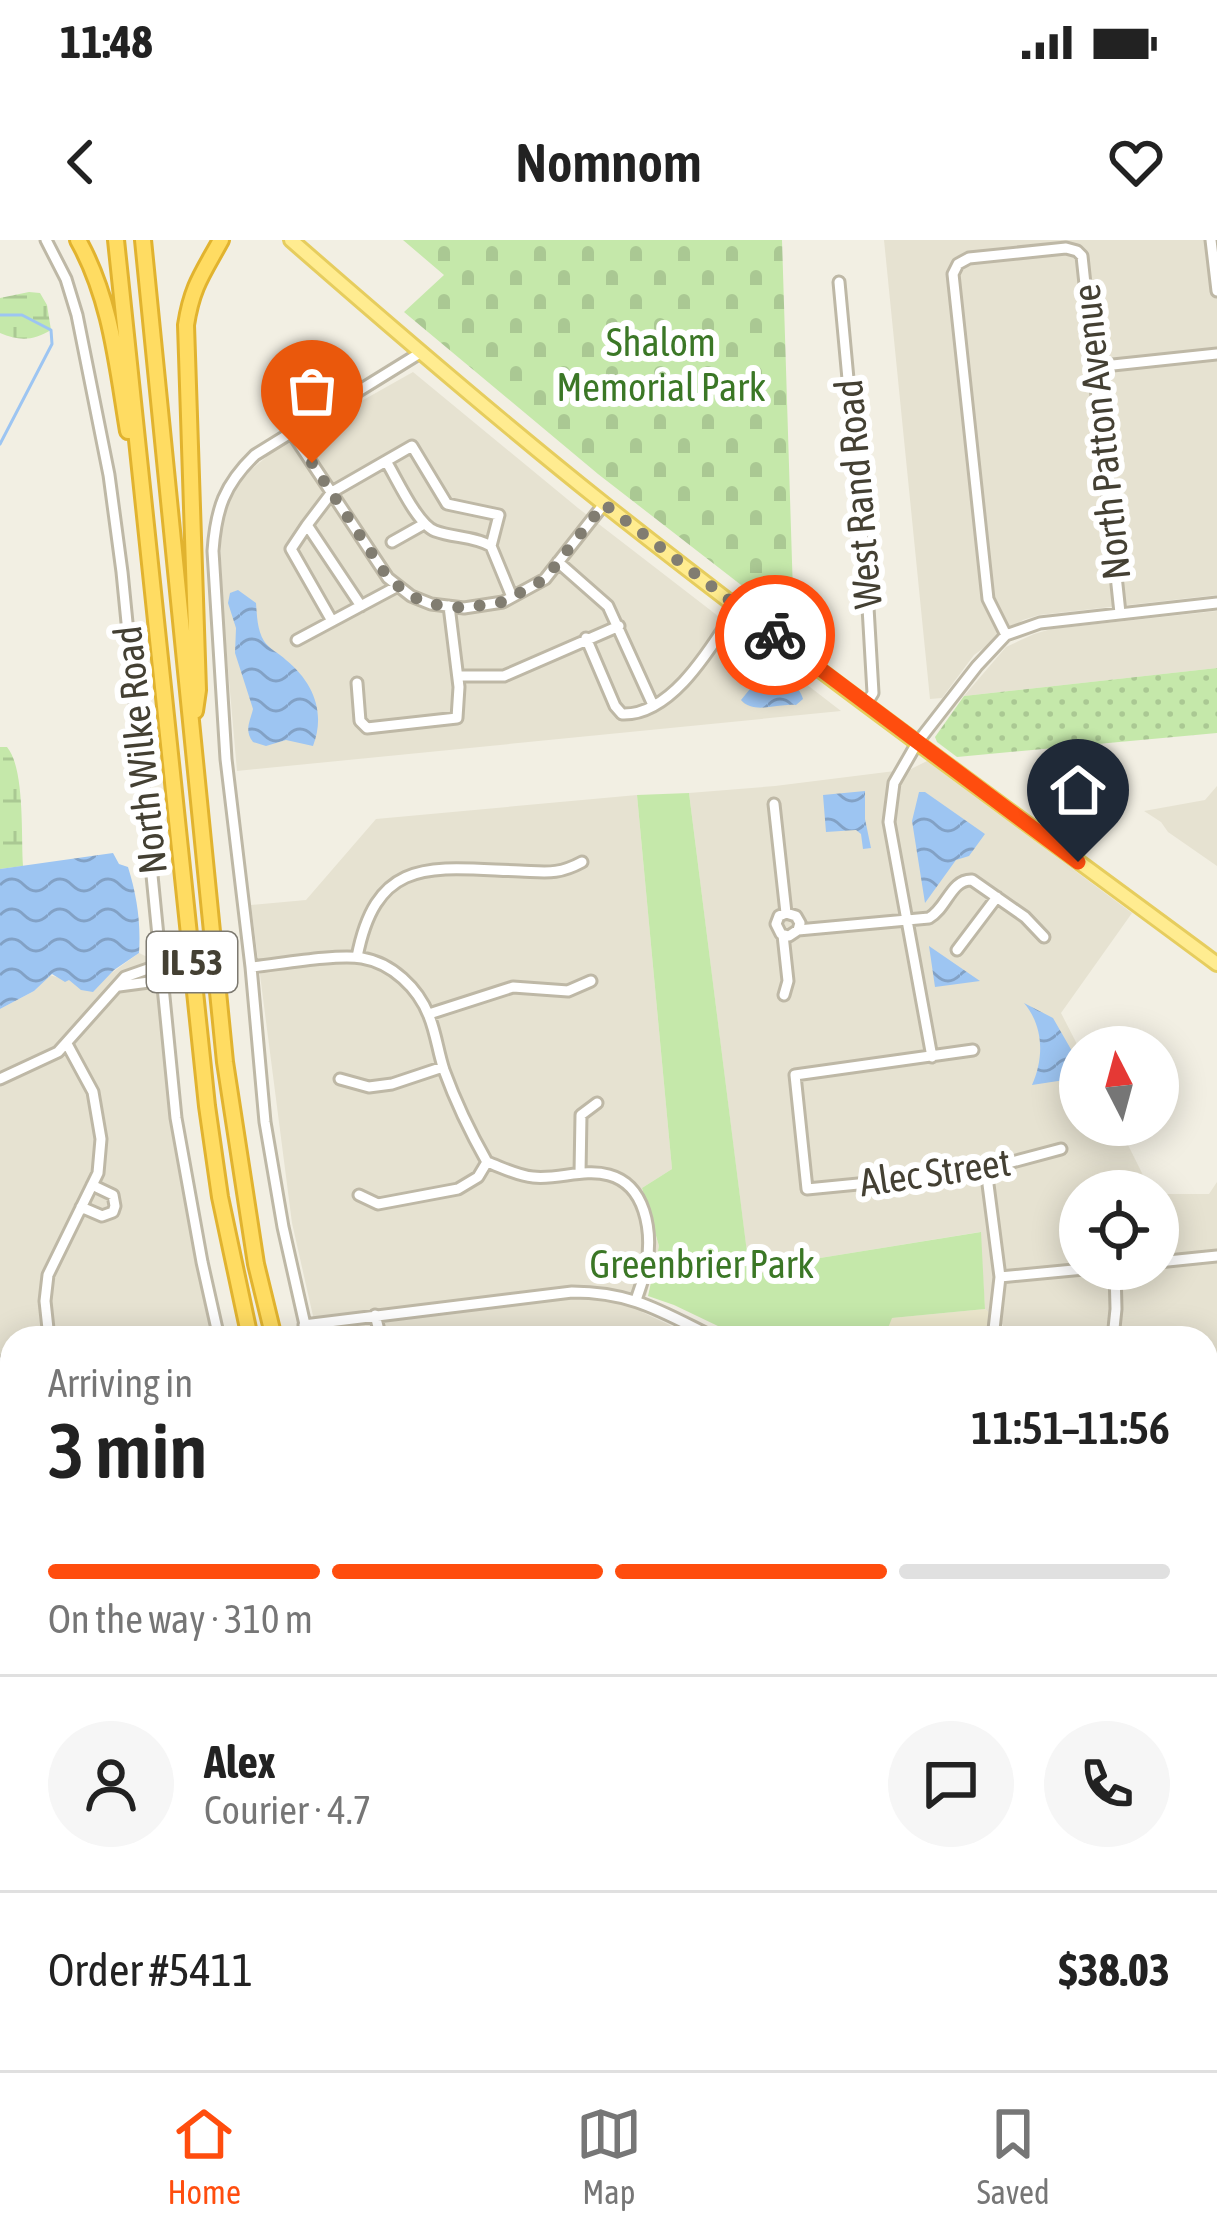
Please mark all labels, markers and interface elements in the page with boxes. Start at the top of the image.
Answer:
text: 11:48 [60,16,153,68]
icon: back [48,129,114,195]
icon: heart [1103,129,1169,195]
text: Nomnom [515,132,702,193]
street label: North Patton Avenue [1064,282,1138,582]
park label: Shalom Memorial Park [556,320,766,409]
pin [261,340,363,463]
icon: bag [279,358,345,424]
street label: West Rand Road [826,378,890,610]
courier [715,575,835,695]
icon: bike [742,602,808,668]
street label: North Wilke Road [105,624,175,876]
pin [1027,739,1129,862]
icon: home [1045,757,1111,823]
road number: IL 53 [147,932,237,992]
north arrow [1059,1026,1179,1146]
map controls [1059,1026,1179,1290]
street label: Alec Street [857,1140,1013,1204]
button: locate [1059,1170,1179,1290]
park label: Greenbrier Park [590,1242,814,1286]
text: Arriving in [48,1361,193,1405]
text: 11:51–11:56 [971,1402,1170,1454]
text: 3 min [48,1405,207,1495]
text: On the way · 310 m [48,1597,313,1641]
button: person [48,1721,174,1847]
button: chat [888,1721,1014,1847]
button: phone [1044,1721,1170,1847]
text: Alex [204,1736,276,1788]
text: Courier · 4.7 [204,1788,371,1832]
text: Order #5411 [48,1944,253,1996]
text: $38.03 [1058,1944,1170,1996]
tab: Home [167,2101,241,2211]
tab: Map [576,2101,642,2211]
tab: Saved [977,2101,1050,2211]

